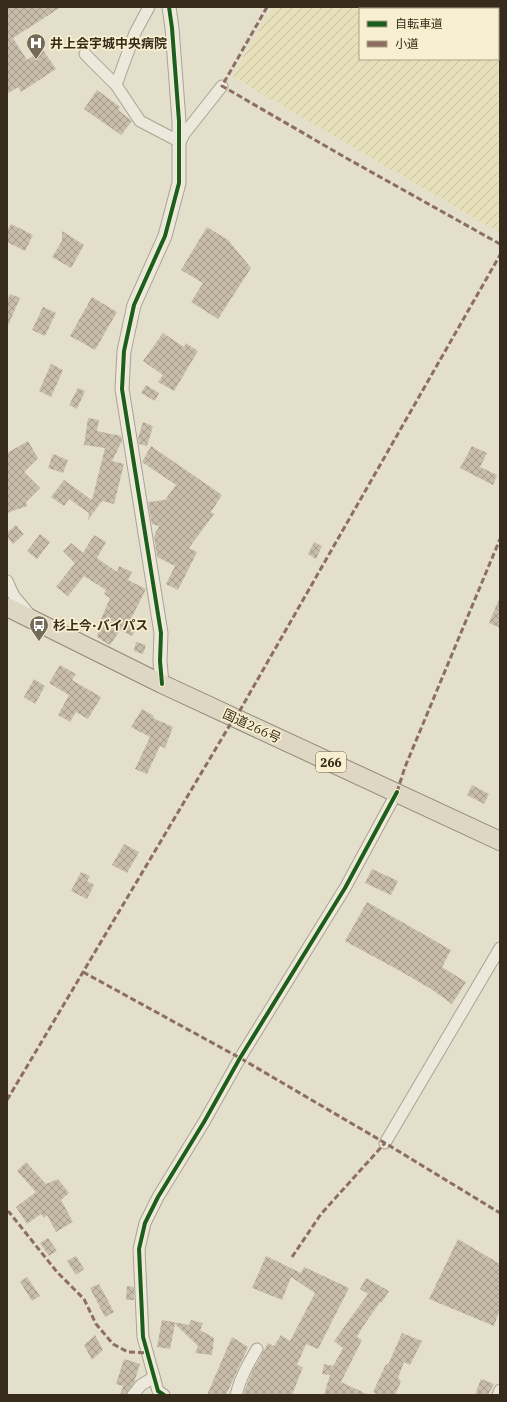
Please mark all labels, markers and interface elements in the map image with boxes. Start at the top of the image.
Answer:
legend [359,8,499,60]
text: 自転車道 [395,16,443,31]
hospital icon: 井上会宇城中央病院 [25,32,47,60]
place label: 井上会宇城中央病院 [50,35,167,52]
text: 小道 [395,36,419,51]
bus stop icon: 杉上今·バイパス [28,614,50,642]
place label: 杉上今·バイパス [53,617,148,634]
street label: 国道266号 [220,705,284,747]
road number: 266 [316,752,346,772]

